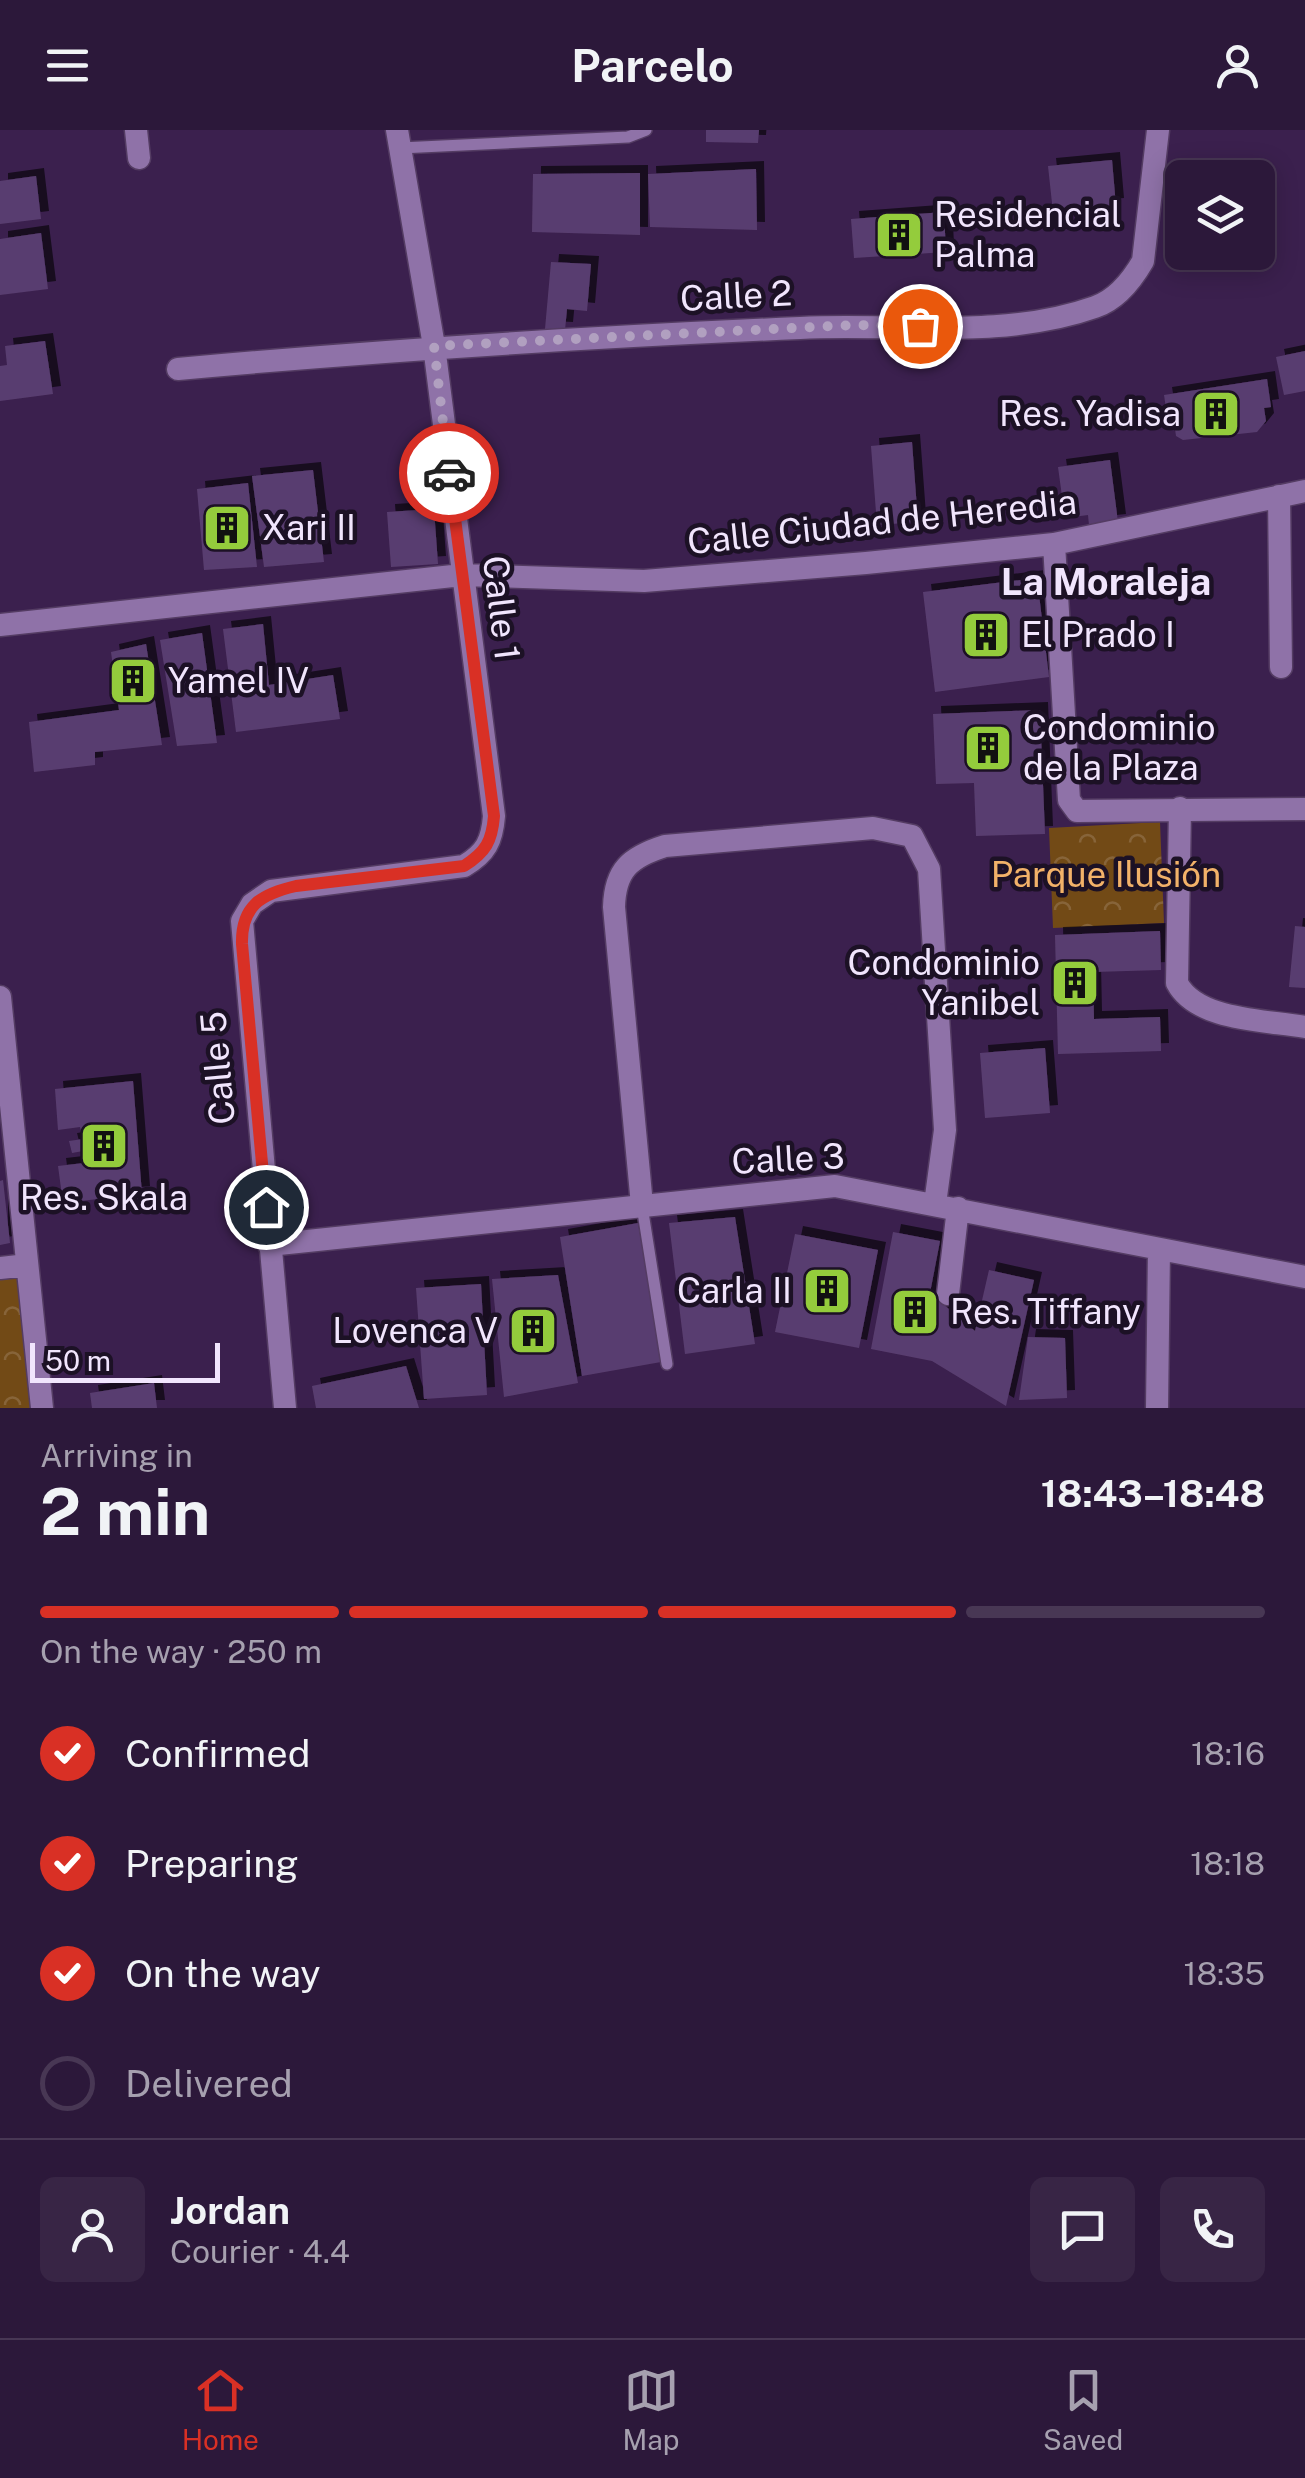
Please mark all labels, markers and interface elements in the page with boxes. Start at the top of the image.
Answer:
icon: menu [40,38,95,93]
icon: person [1210,38,1265,93]
text: Parcelo [571,39,734,92]
map controls [1165,160,1275,270]
button: layers [1165,160,1275,270]
place label: Residencial Palma [934,194,1122,275]
building icon: Residencial Palma [873,209,925,261]
street label: Calle 2 [679,272,793,319]
pin [878,284,963,369]
icon: bag [893,299,948,354]
building icon: Res. Yadisa [1190,388,1242,440]
place label: Res. Yadisa [999,393,1181,434]
courier [399,423,499,523]
icon: car [422,446,477,501]
street label: Calle Ciudad de Heredia [685,481,1079,562]
building icon: Xari II [201,502,253,554]
place label: Xari II [262,507,356,548]
street label: Calle 1 [475,553,528,663]
district label: La Moraleja [1001,559,1211,604]
building icon: El Prado I [960,609,1012,661]
place label: El Prado I [1021,614,1175,655]
building icon: Yamel IV [107,655,159,707]
place label: Yamel IV [168,660,309,701]
place label: Condominio de la Plaza [1023,707,1216,788]
building icon: Condominio de la Plaza [962,722,1014,774]
park label: Parque Ilusión [991,854,1221,895]
place label: Condominio Yanibel [847,942,1040,1023]
building icon: Condominio Yanibel [1049,957,1101,1009]
street label: Calle 5 [192,1010,243,1126]
building icon: Res. Skala [78,1120,130,1172]
street label: Calle 3 [730,1135,846,1182]
pin [224,1165,309,1250]
place label: Res. Skala [20,1177,188,1218]
icon: home [239,1180,294,1235]
building icon: Carla II [801,1265,853,1317]
place label: Carla II [677,1270,792,1311]
building icon: Res. Tiffany [889,1286,941,1338]
place label: Res. Tiffany [950,1291,1141,1332]
building icon: Lovenca V [507,1305,559,1357]
place label: Lovenca V [332,1310,498,1351]
scale bar [30,1338,220,1382]
text: 50 m [45,1344,111,1377]
text: Arriving in [40,1437,193,1474]
text: 18:43–18:48 [1041,1471,1265,1516]
text: 2 min [40,1473,210,1550]
text: On the way · 250 m [40,1633,322,1670]
icon: check [40,1726,95,1781]
text: Confirmed [125,1731,310,1776]
text: 18:16 [1191,1735,1265,1772]
icon: check [40,1836,95,1891]
text: Preparing [125,1841,299,1886]
text: 18:18 [1190,1845,1265,1882]
icon: check [40,1946,95,2001]
text: On the way [125,1951,321,1996]
text: 18:35 [1183,1955,1265,1992]
text: Delivered [125,2061,293,2106]
button: person [40,2177,145,2282]
button: chat [1030,2177,1135,2282]
button: phone [1160,2177,1265,2282]
text: Jordan [170,2188,290,2233]
text: Courier · 4.4 [170,2233,350,2270]
tab: Home [182,2363,259,2456]
tab: Map [623,2363,679,2456]
tab: Saved [1043,2363,1123,2456]

